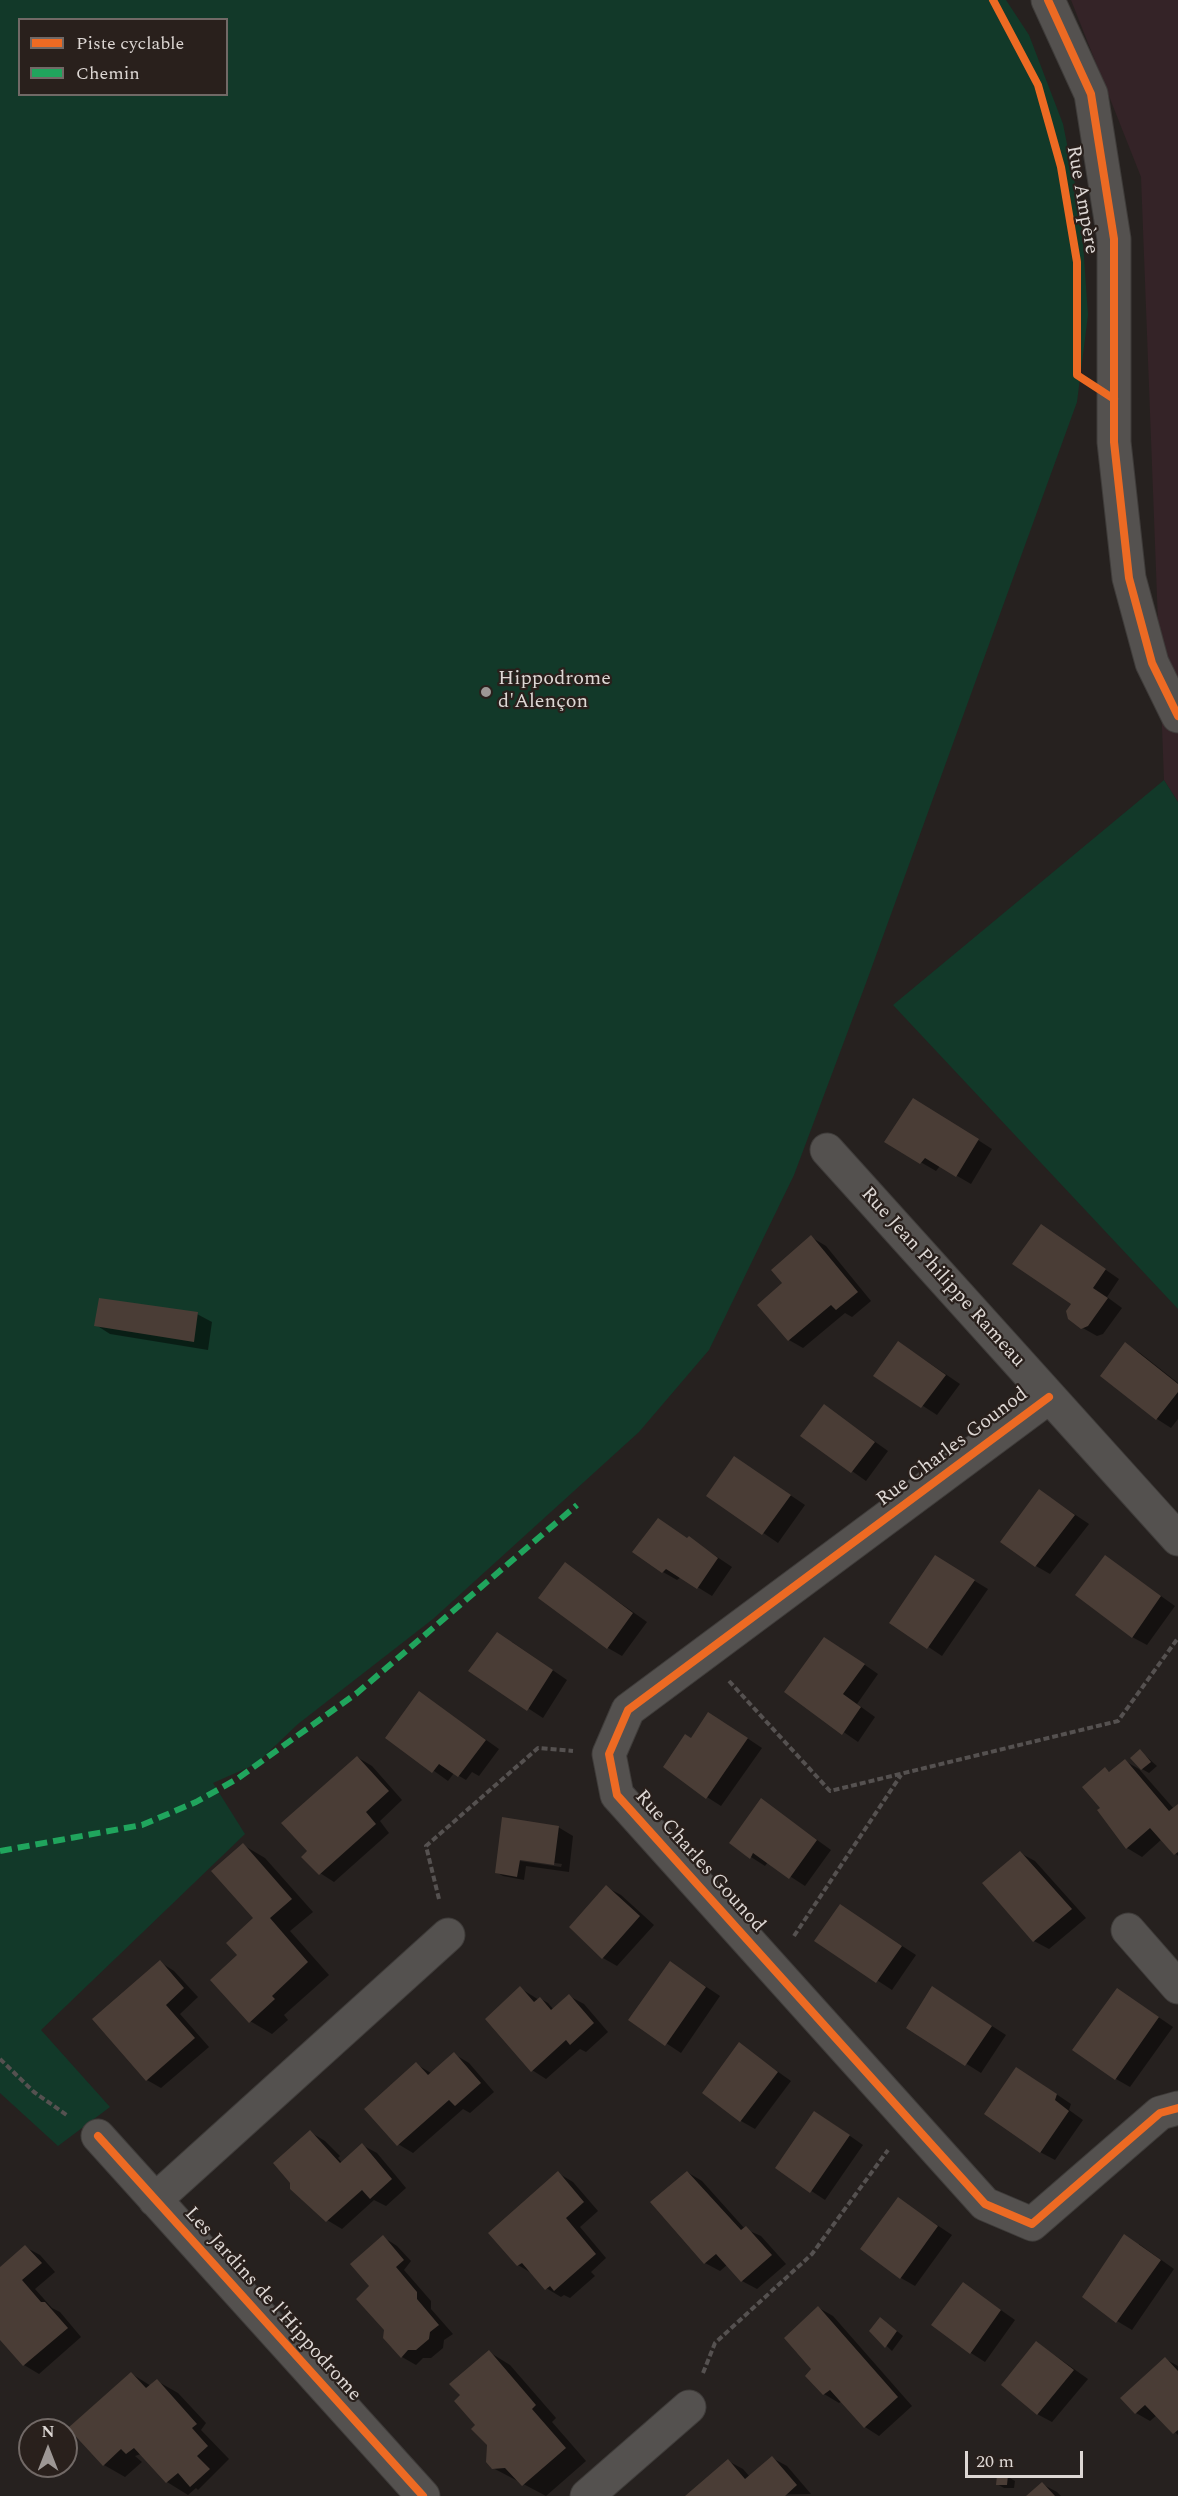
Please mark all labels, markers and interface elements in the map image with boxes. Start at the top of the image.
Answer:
legend [18,18,228,96]
text: Piste cyclable [76,30,184,57]
text: Chemin [76,60,140,87]
street label: Rue Ampère [1060,144,1102,256]
place label: Hippodrome d'Alençon [498,668,611,715]
marker: Hippodrome d'Alençon [479,685,493,699]
street label: Rue Jean Philippe Rameau [855,1183,1029,1373]
street label: Rue Charles Gounod [873,1383,1033,1513]
street label: Rue Charles Gounod [629,1786,769,1938]
street label: Les Jardins de l'Hippodrome [178,2203,366,2407]
north arrow [18,2418,78,2478]
text: N [41,2420,55,2444]
scale bar [968,2439,1086,2477]
text: 20 m [976,2448,1014,2475]

